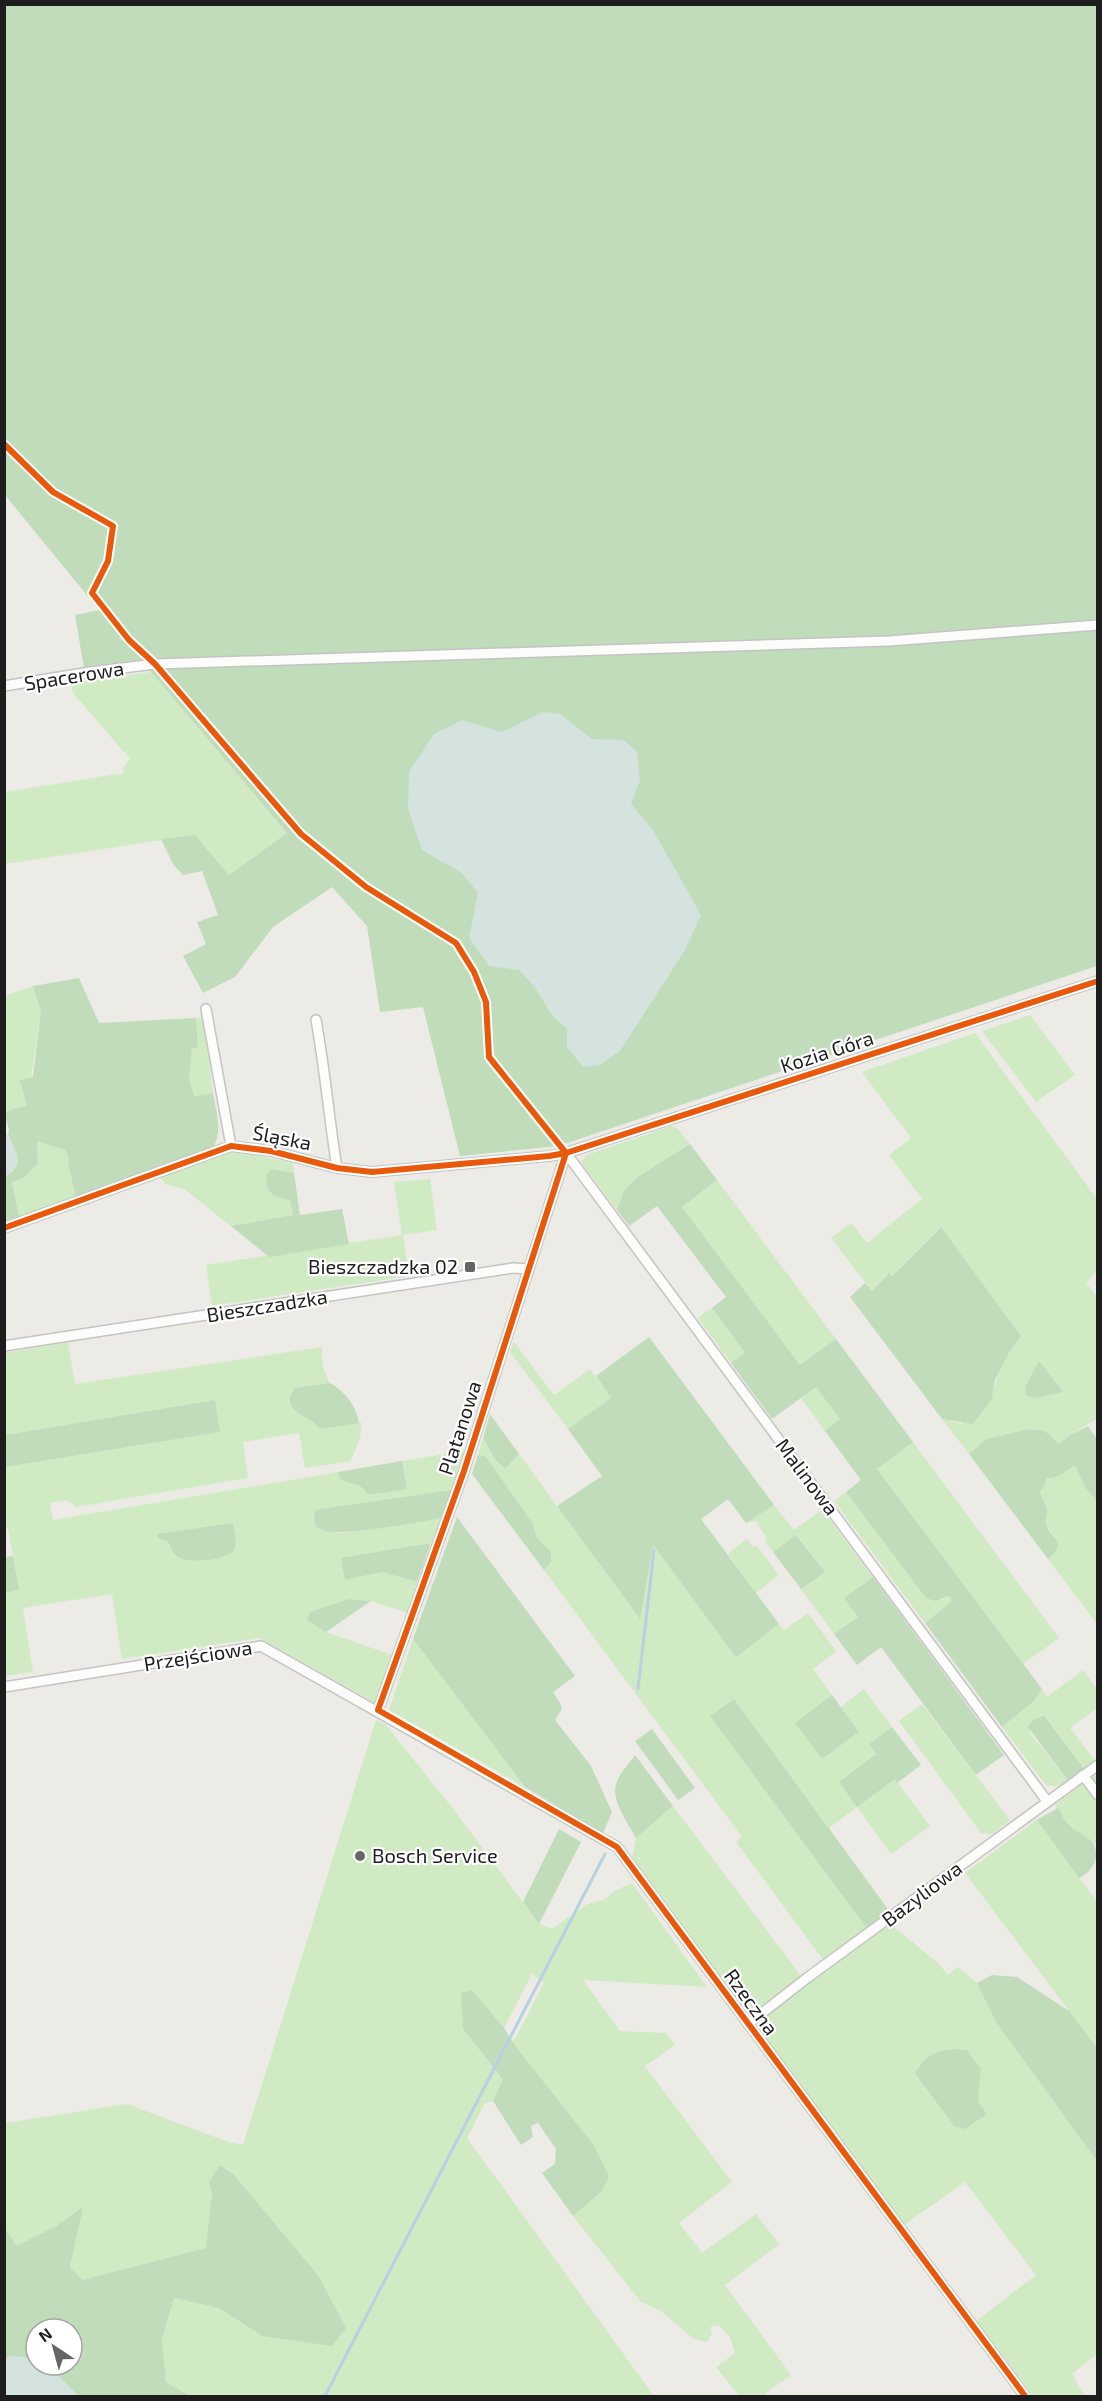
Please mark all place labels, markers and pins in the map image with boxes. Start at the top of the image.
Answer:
place label: Bieszczadzka 02 [308,1254,458,1278]
marker: Bieszczadzka 02 [463,1260,477,1274]
place label: Bosch Service [372,1843,498,1867]
marker: Bosch Service [353,1849,367,1863]

